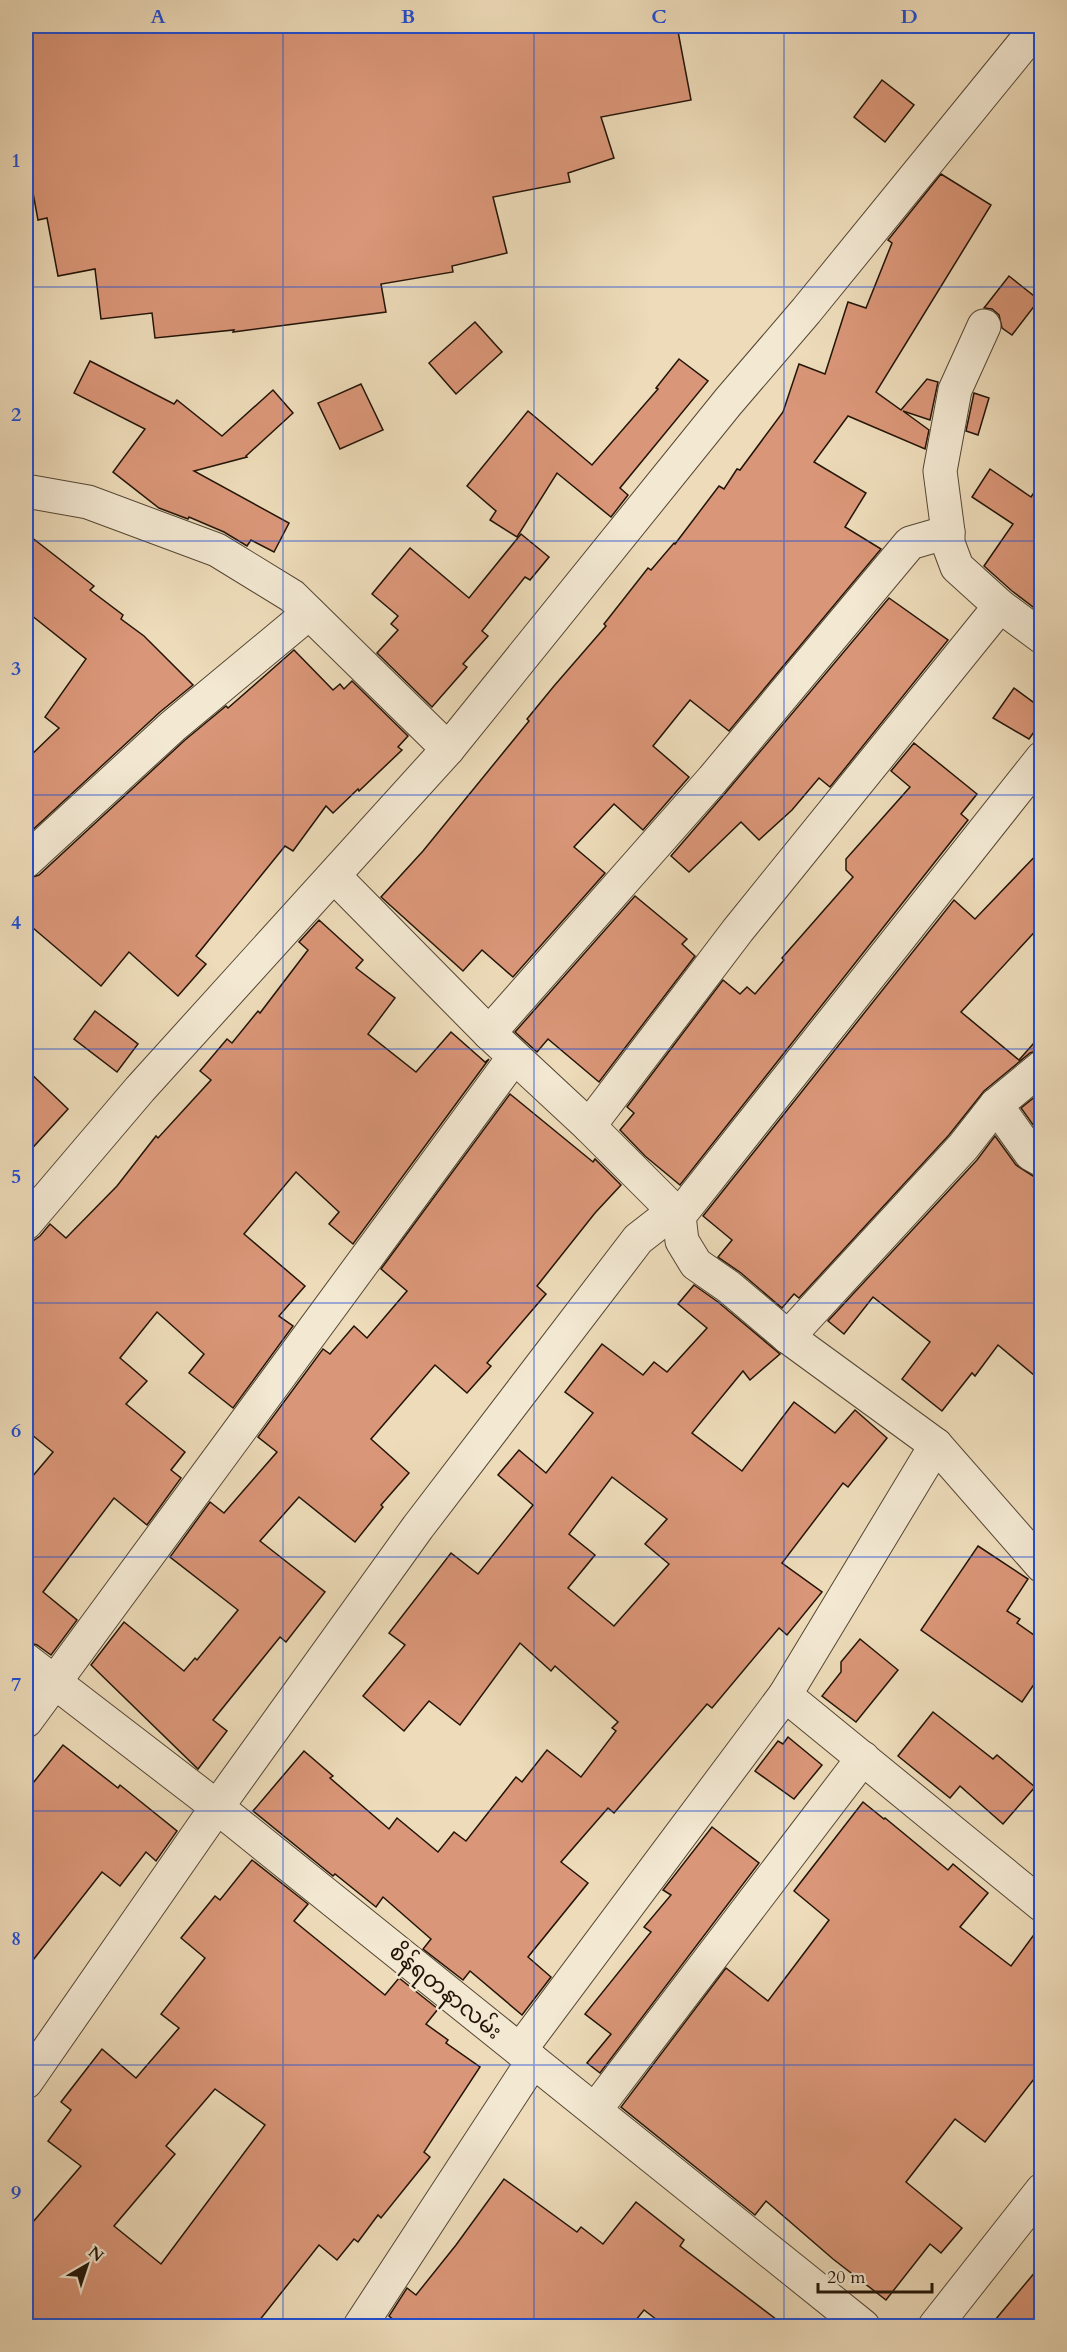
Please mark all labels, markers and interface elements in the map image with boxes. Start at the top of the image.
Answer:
text: A [150,3,166,30]
text: B [401,3,415,30]
text: C [651,3,667,30]
text: D [900,3,918,30]
text: 1 [11,147,21,174]
text: 2 [11,401,21,428]
text: 3 [11,655,21,682]
text: 4 [11,909,21,936]
text: 5 [11,1163,21,1190]
text: 6 [11,1417,21,1444]
text: 7 [11,1671,21,1698]
text: 8 [11,1925,21,1952]
street label: စိန်ရတနာလမ်း [381,1936,509,2048]
text: 9 [11,2179,21,2206]
north arrow [57,2235,117,2295]
text: N [83,2241,108,2267]
scale bar [818,2256,932,2294]
text: 20 m [827,2265,866,2290]

